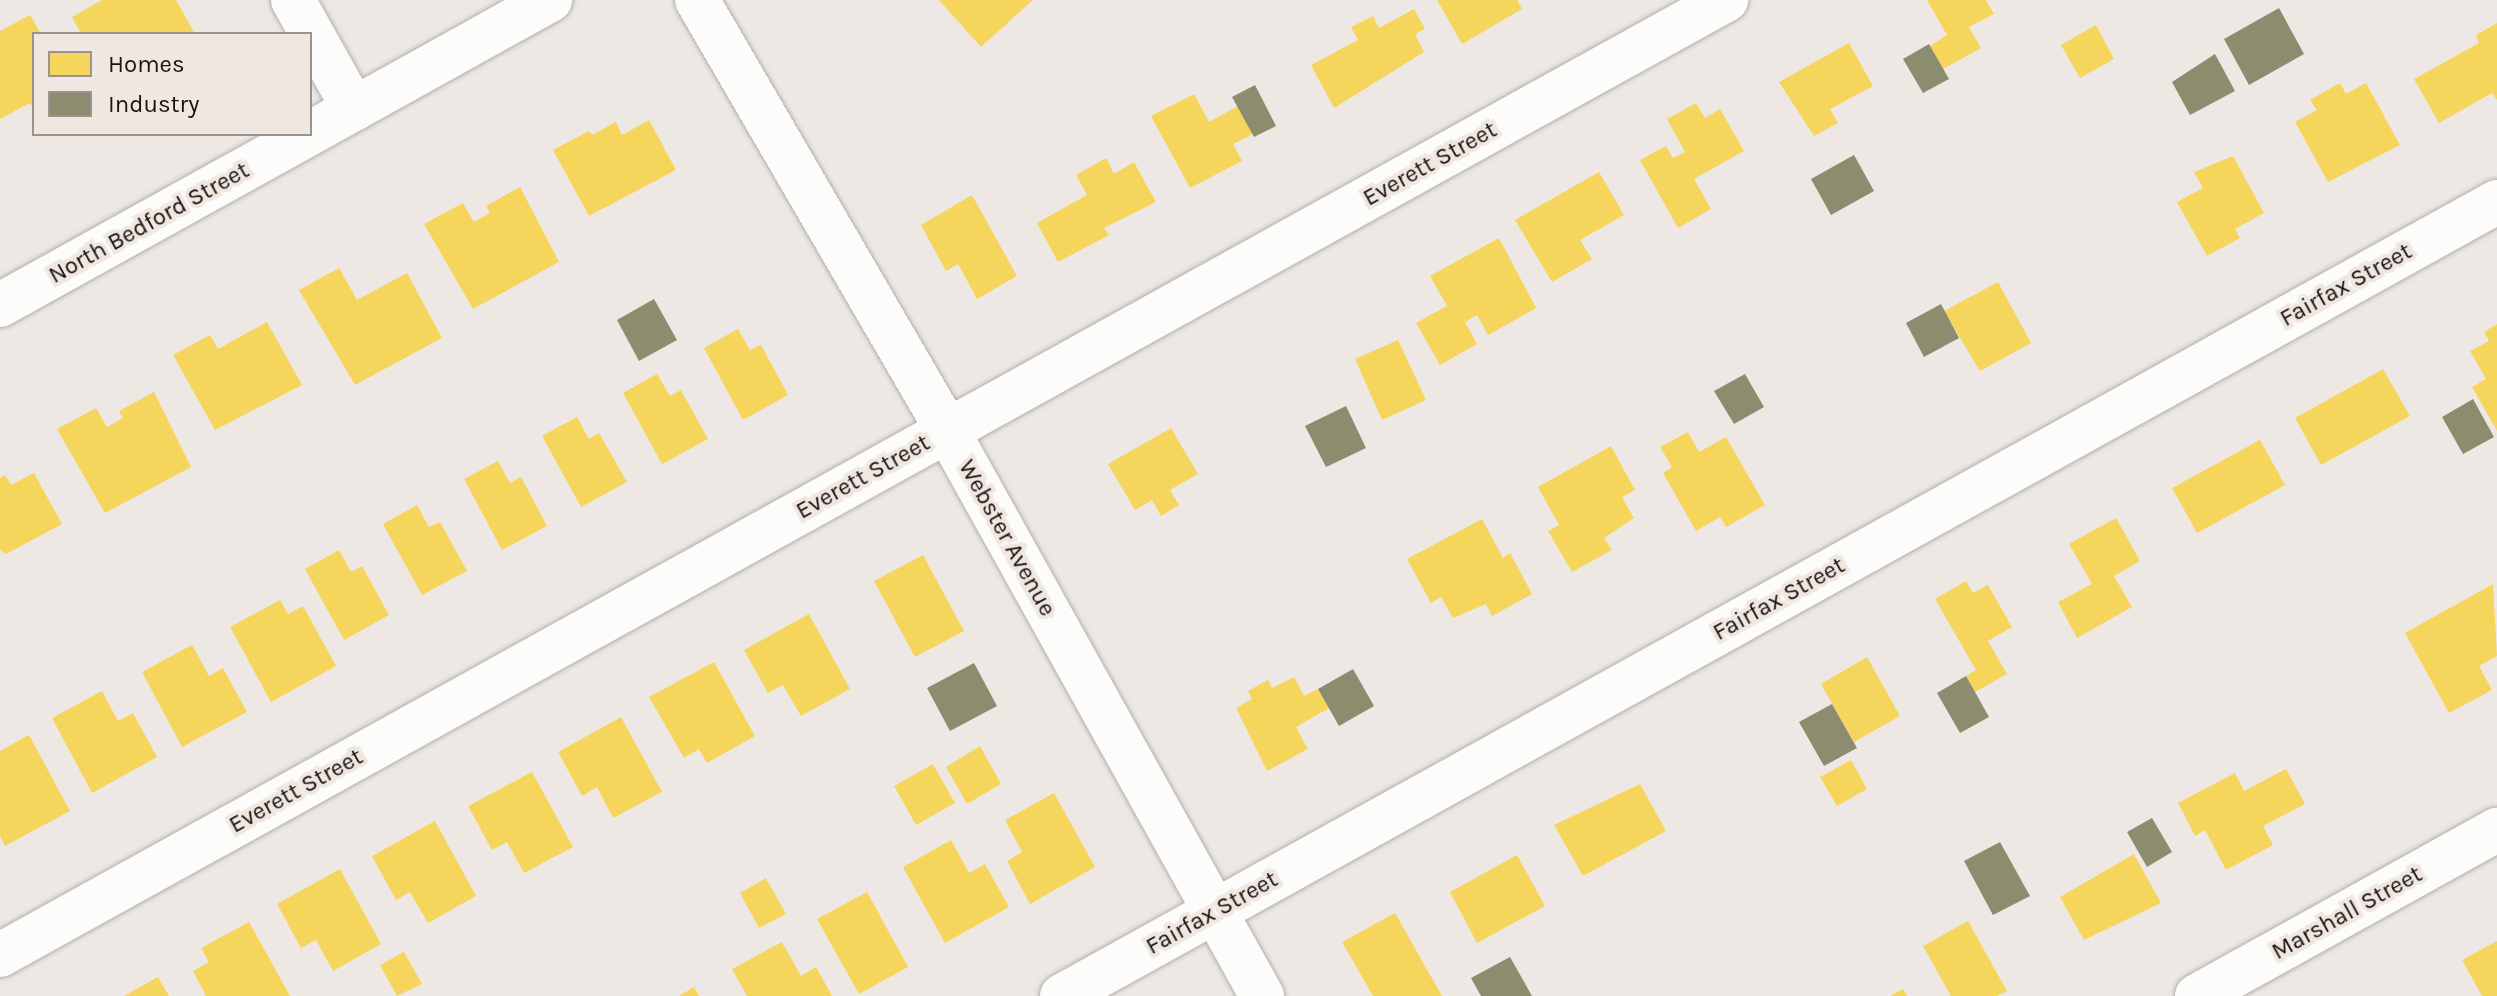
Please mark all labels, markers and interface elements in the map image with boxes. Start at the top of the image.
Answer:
legend [32,32,312,136]
text: Homes [108,50,185,78]
text: Industry [108,90,199,118]
street label: Everett Street [1358,115,1502,213]
street label: North Bedford Street [44,156,254,290]
street label: Fairfax Street [2275,237,2417,333]
street label: Everett Street [791,428,935,526]
street label: Webster Avenue [952,455,1062,621]
street label: Fairfax Street [1708,551,1850,647]
street label: Everett Street [224,742,368,840]
street label: Marshall Street [2267,860,2427,966]
street label: Fairfax Street [1141,865,1283,961]

